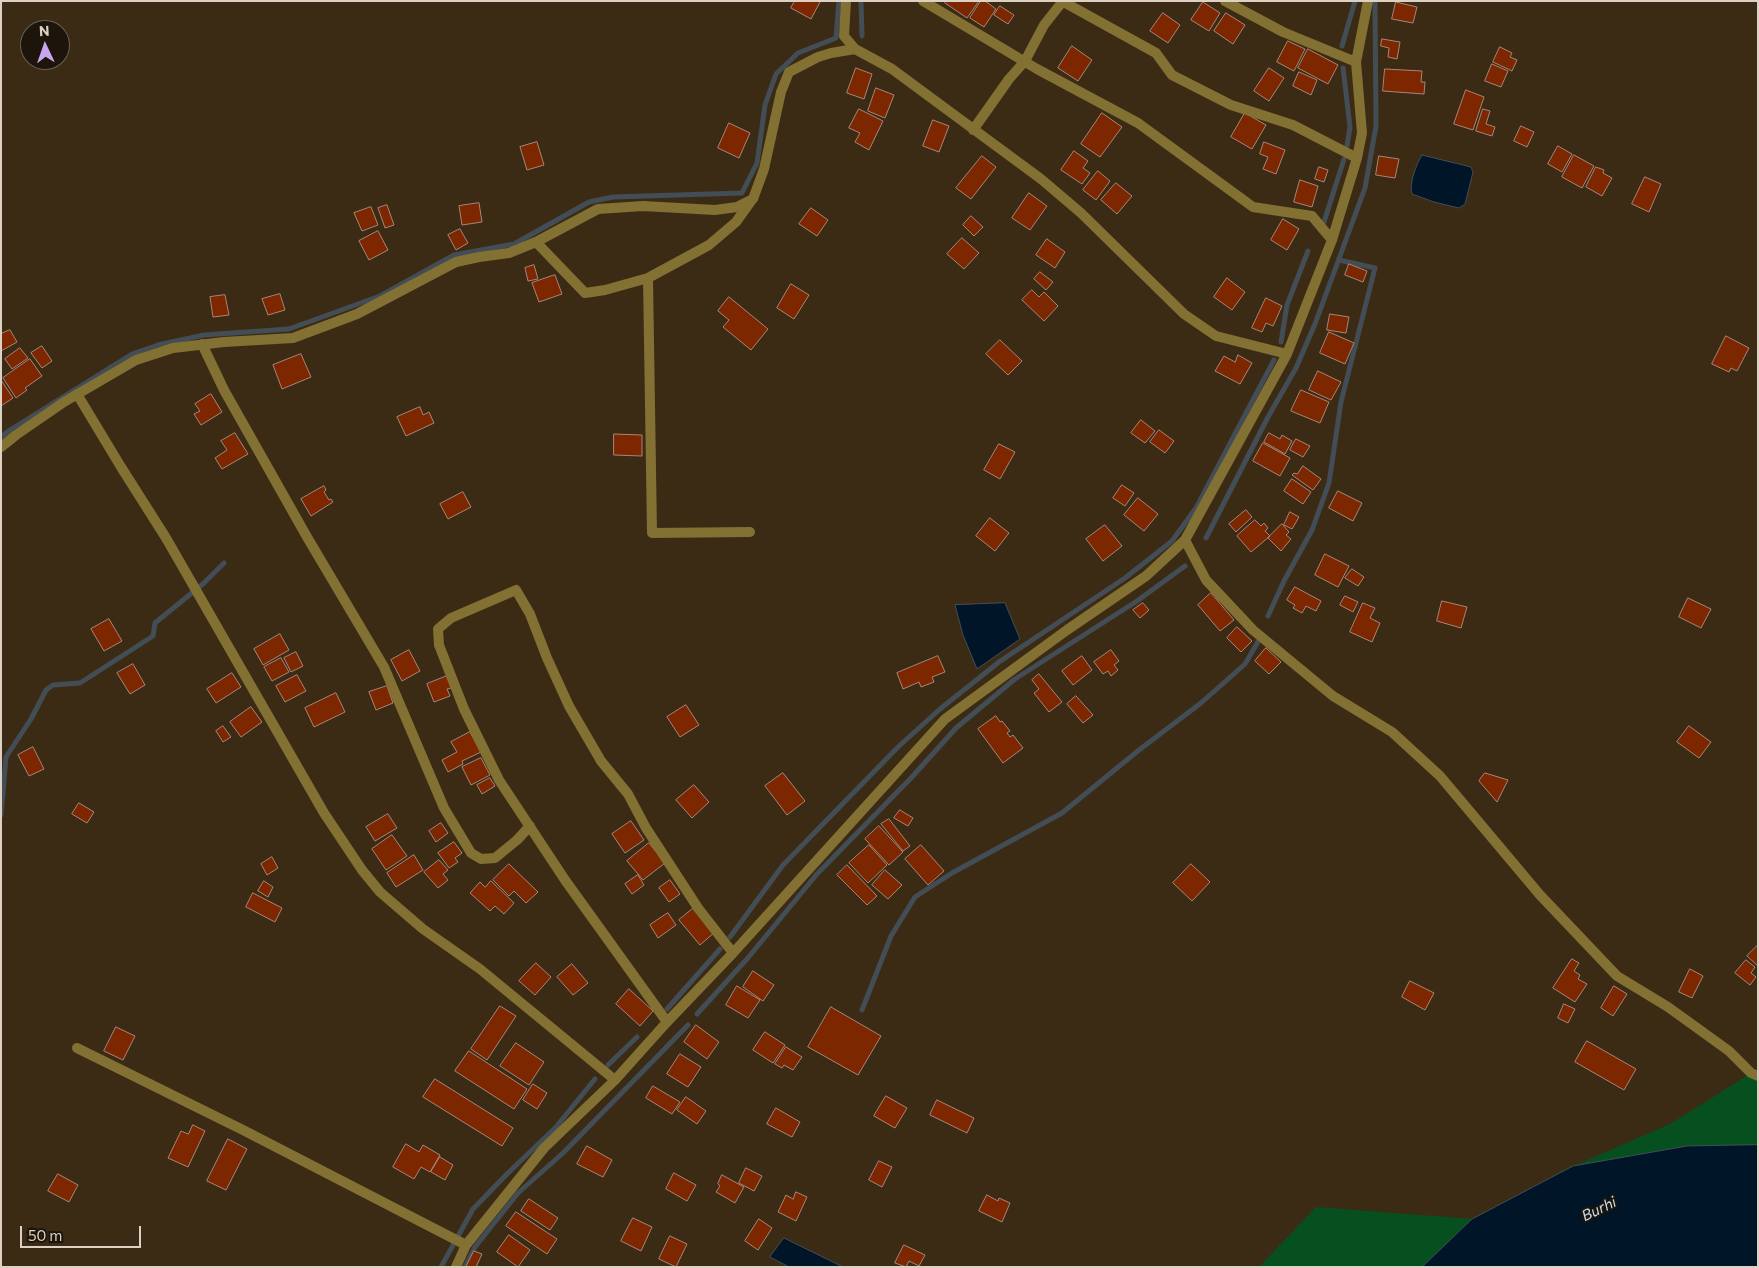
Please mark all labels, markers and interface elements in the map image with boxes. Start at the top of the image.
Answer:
north arrow [20,20,70,70]
text: N [39,22,50,39]
water label: Burhi [1579,1193,1619,1225]
scale bar [22,1216,144,1248]
text: 50 m [28,1226,62,1244]

